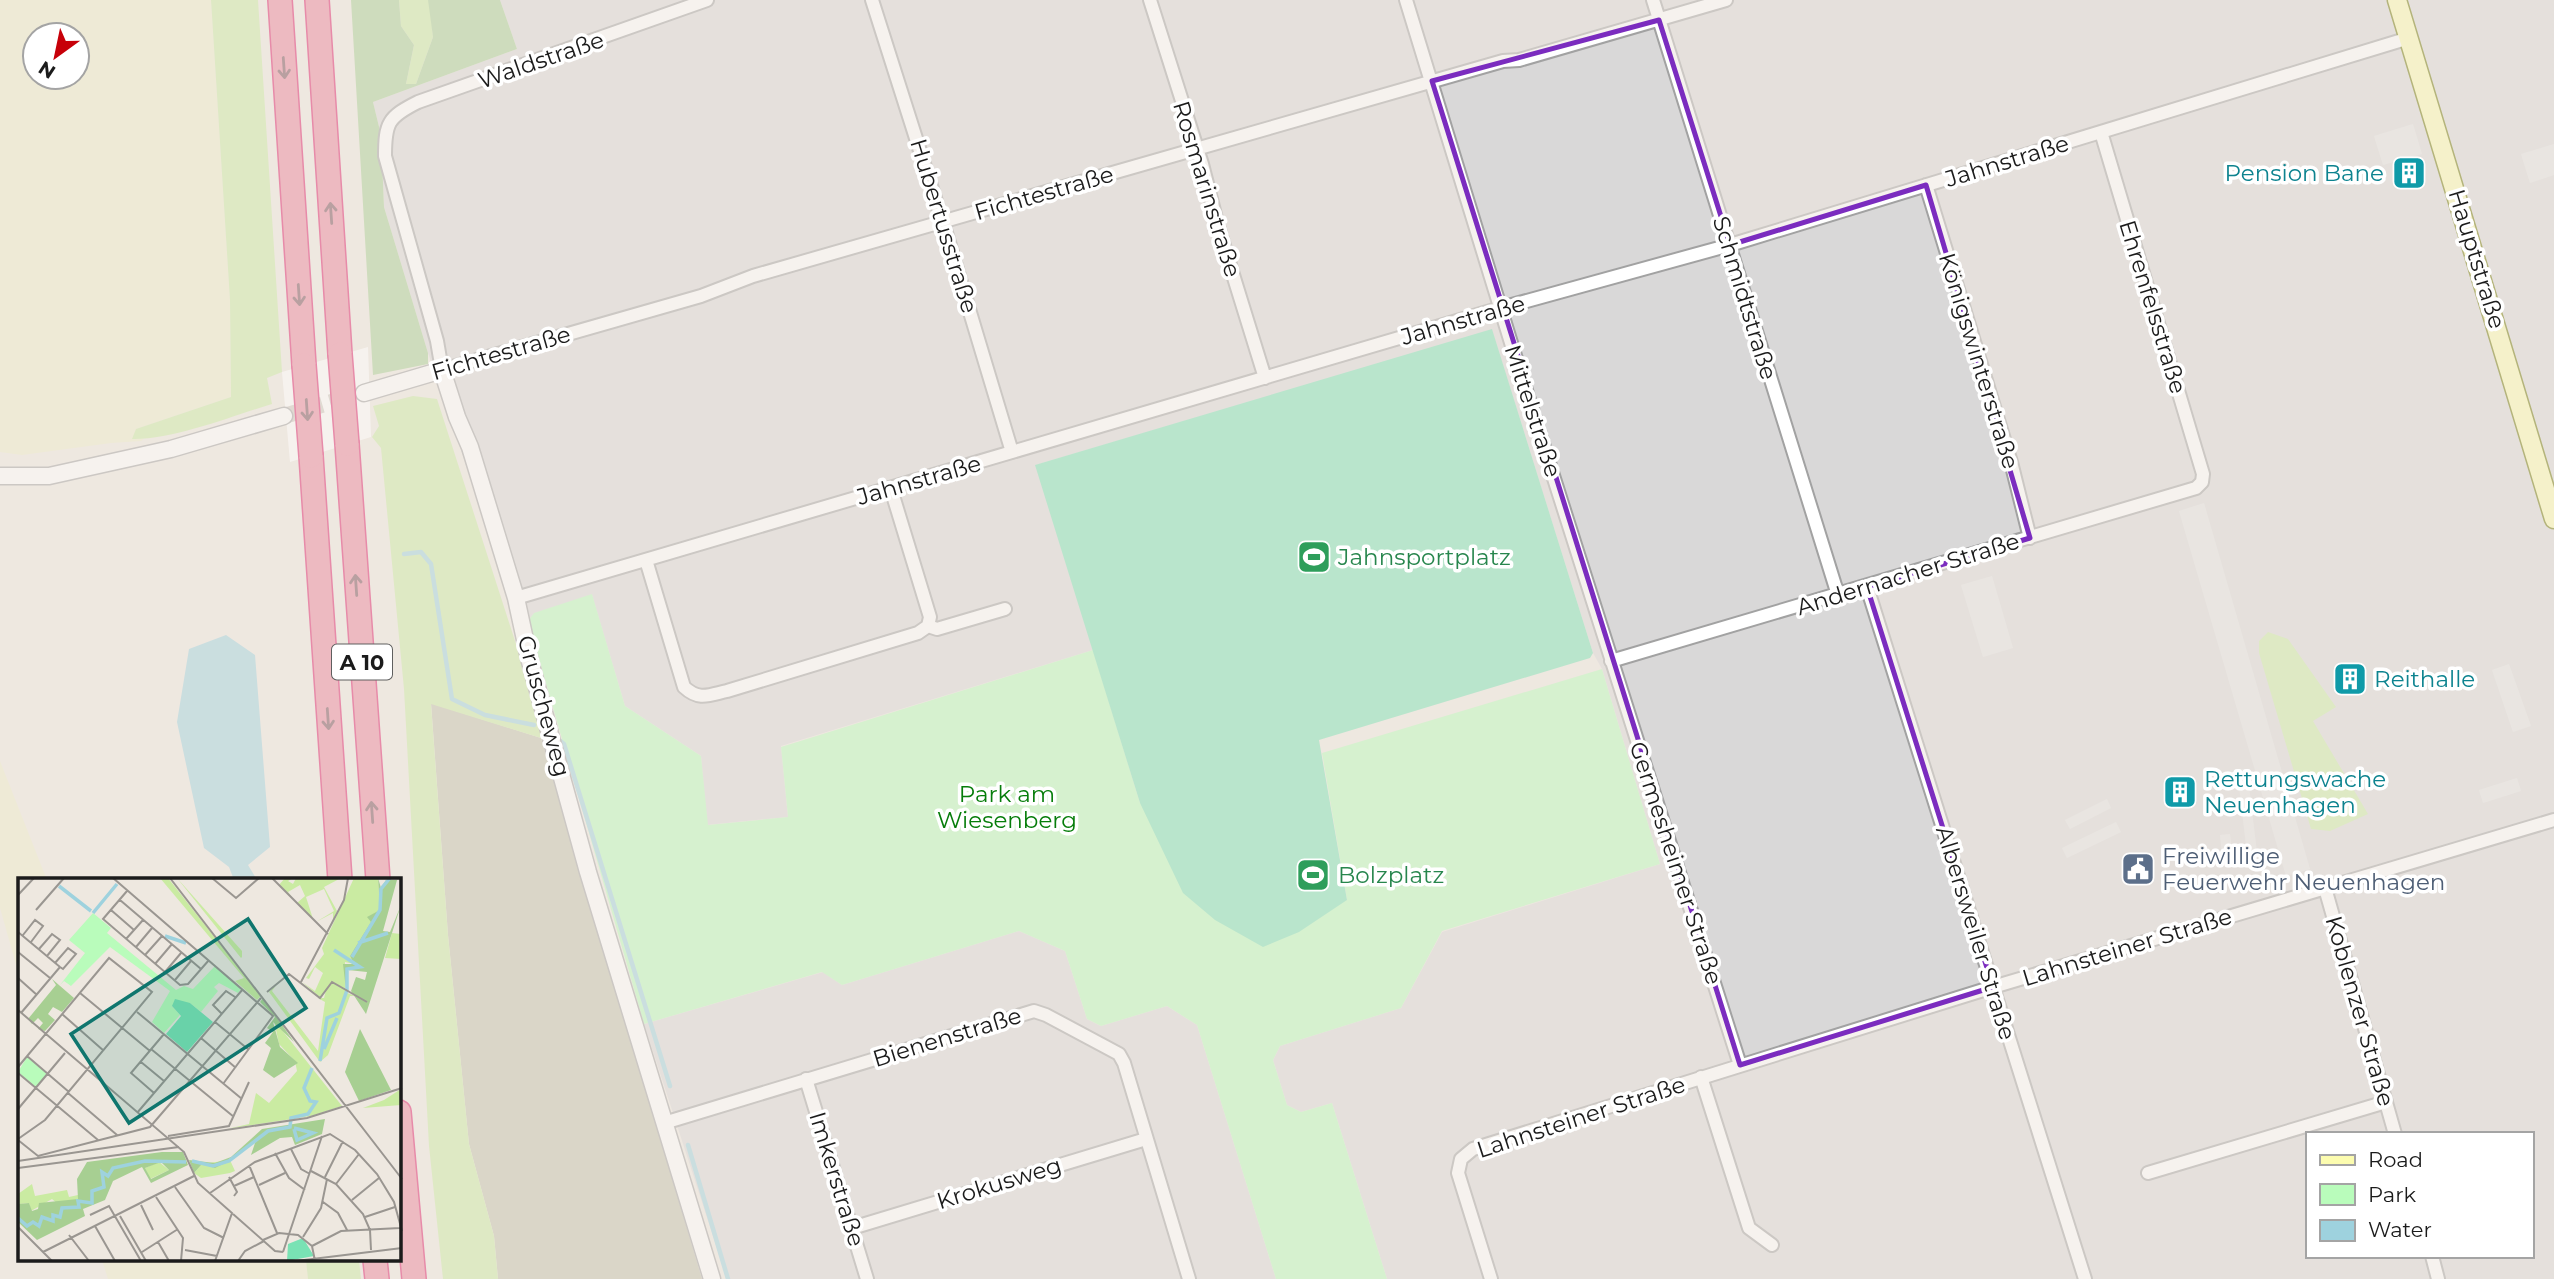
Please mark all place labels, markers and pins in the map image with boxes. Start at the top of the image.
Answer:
building icon: Pension Bane [2390,154,2428,192]
place label: Pension Bane [2225,159,2384,187]
sports icon: Jahnsportplatz [1295,538,1333,576]
place label: Jahnsportplatz [1337,543,1511,571]
building icon: Reithalle [2331,660,2369,698]
place label: Reithalle [2374,665,2475,693]
place label: Rettungswache Neuenhagen [2204,765,2386,819]
building icon: Rettungswache Neuenhagen [2161,773,2199,811]
place label: Freiwillige Feuerwehr Neuenhagen [2162,842,2445,896]
public building icon: Freiwillige Feuerwehr Neuenhagen [2119,850,2157,888]
sports icon: Bolzplatz [1294,856,1332,894]
place label: Bolzplatz [1338,861,1444,889]

